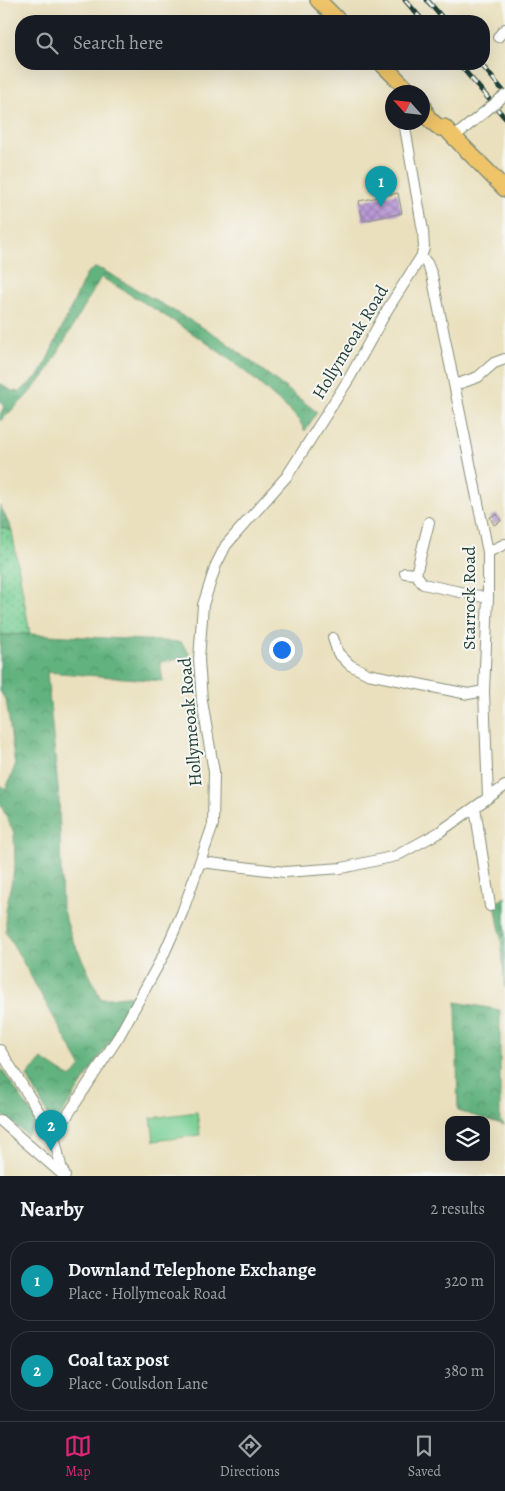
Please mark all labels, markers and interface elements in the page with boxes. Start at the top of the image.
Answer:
search box [15,15,490,70]
icon: search [33,29,61,57]
text: Search here [73,30,163,56]
north arrow [385,85,430,130]
pin: 1 [365,166,397,207]
street label: Hollymeoak Road [306,280,394,404]
street label: Starrock Road [457,546,481,650]
your location [269,637,295,663]
street label: Hollymeoak Road [172,656,208,787]
pin: 2 [35,1110,67,1151]
map controls [445,1116,490,1161]
button: layers [445,1116,490,1161]
text: Nearby [20,1195,83,1223]
text: 2 results [430,1198,485,1220]
text: Downland Telephone Exchange [68,1257,316,1283]
text: 1 [34,1270,40,1292]
text: 320 m [445,1270,484,1292]
text: Place · Hollymeoak Road [68,1283,226,1305]
text: Coal tax post [68,1347,169,1373]
text: 2 [33,1360,41,1382]
text: 380 m [445,1360,484,1382]
text: Place · Coulsdon Lane [68,1373,208,1395]
tab: Map [64,1432,92,1481]
tab: Directions [220,1432,280,1481]
tab: Saved [408,1432,441,1481]

